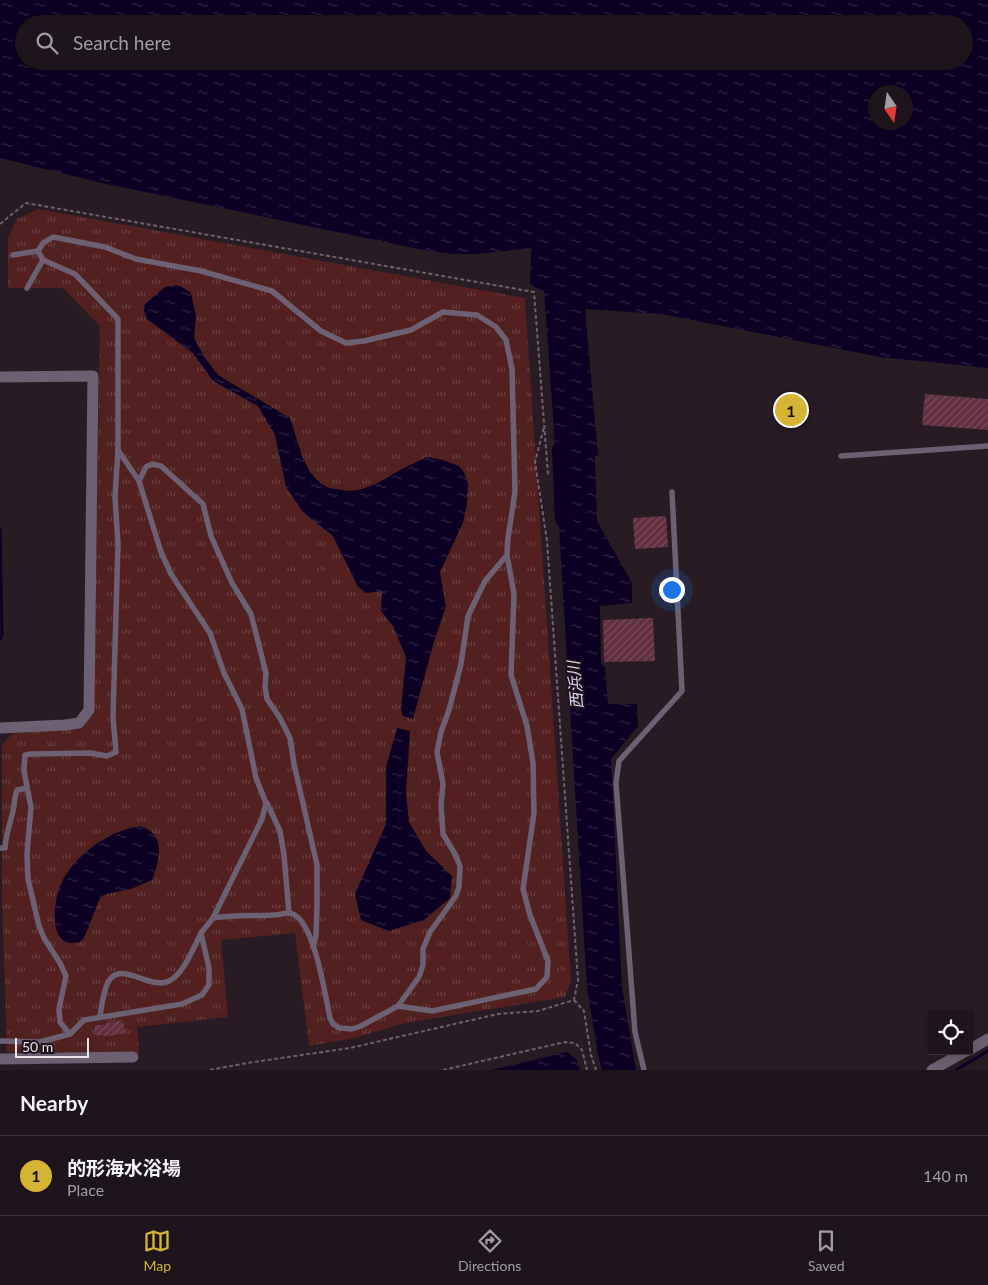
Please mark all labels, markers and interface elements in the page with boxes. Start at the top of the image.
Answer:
search box [15,15,973,70]
icon: search [33,29,61,57]
text: Search here [73,31,171,54]
north arrow [868,85,913,130]
pin: 1 [775,391,807,429]
your location [659,577,685,603]
water label: 西浜川 [563,658,586,710]
map controls [928,1010,973,1055]
button: locate [928,1010,973,1055]
scale bar [15,1035,89,1058]
text: 50 m [22,1038,53,1055]
text: Nearby [20,1090,88,1115]
text: 的形海水浴場 [67,1156,181,1179]
text: 1 [31,1166,41,1185]
text: 140 m [923,1166,968,1185]
text: Place [67,1180,104,1199]
tab: Map [143,1227,171,1274]
tab: Directions [458,1227,521,1274]
tab: Saved [808,1227,845,1274]

